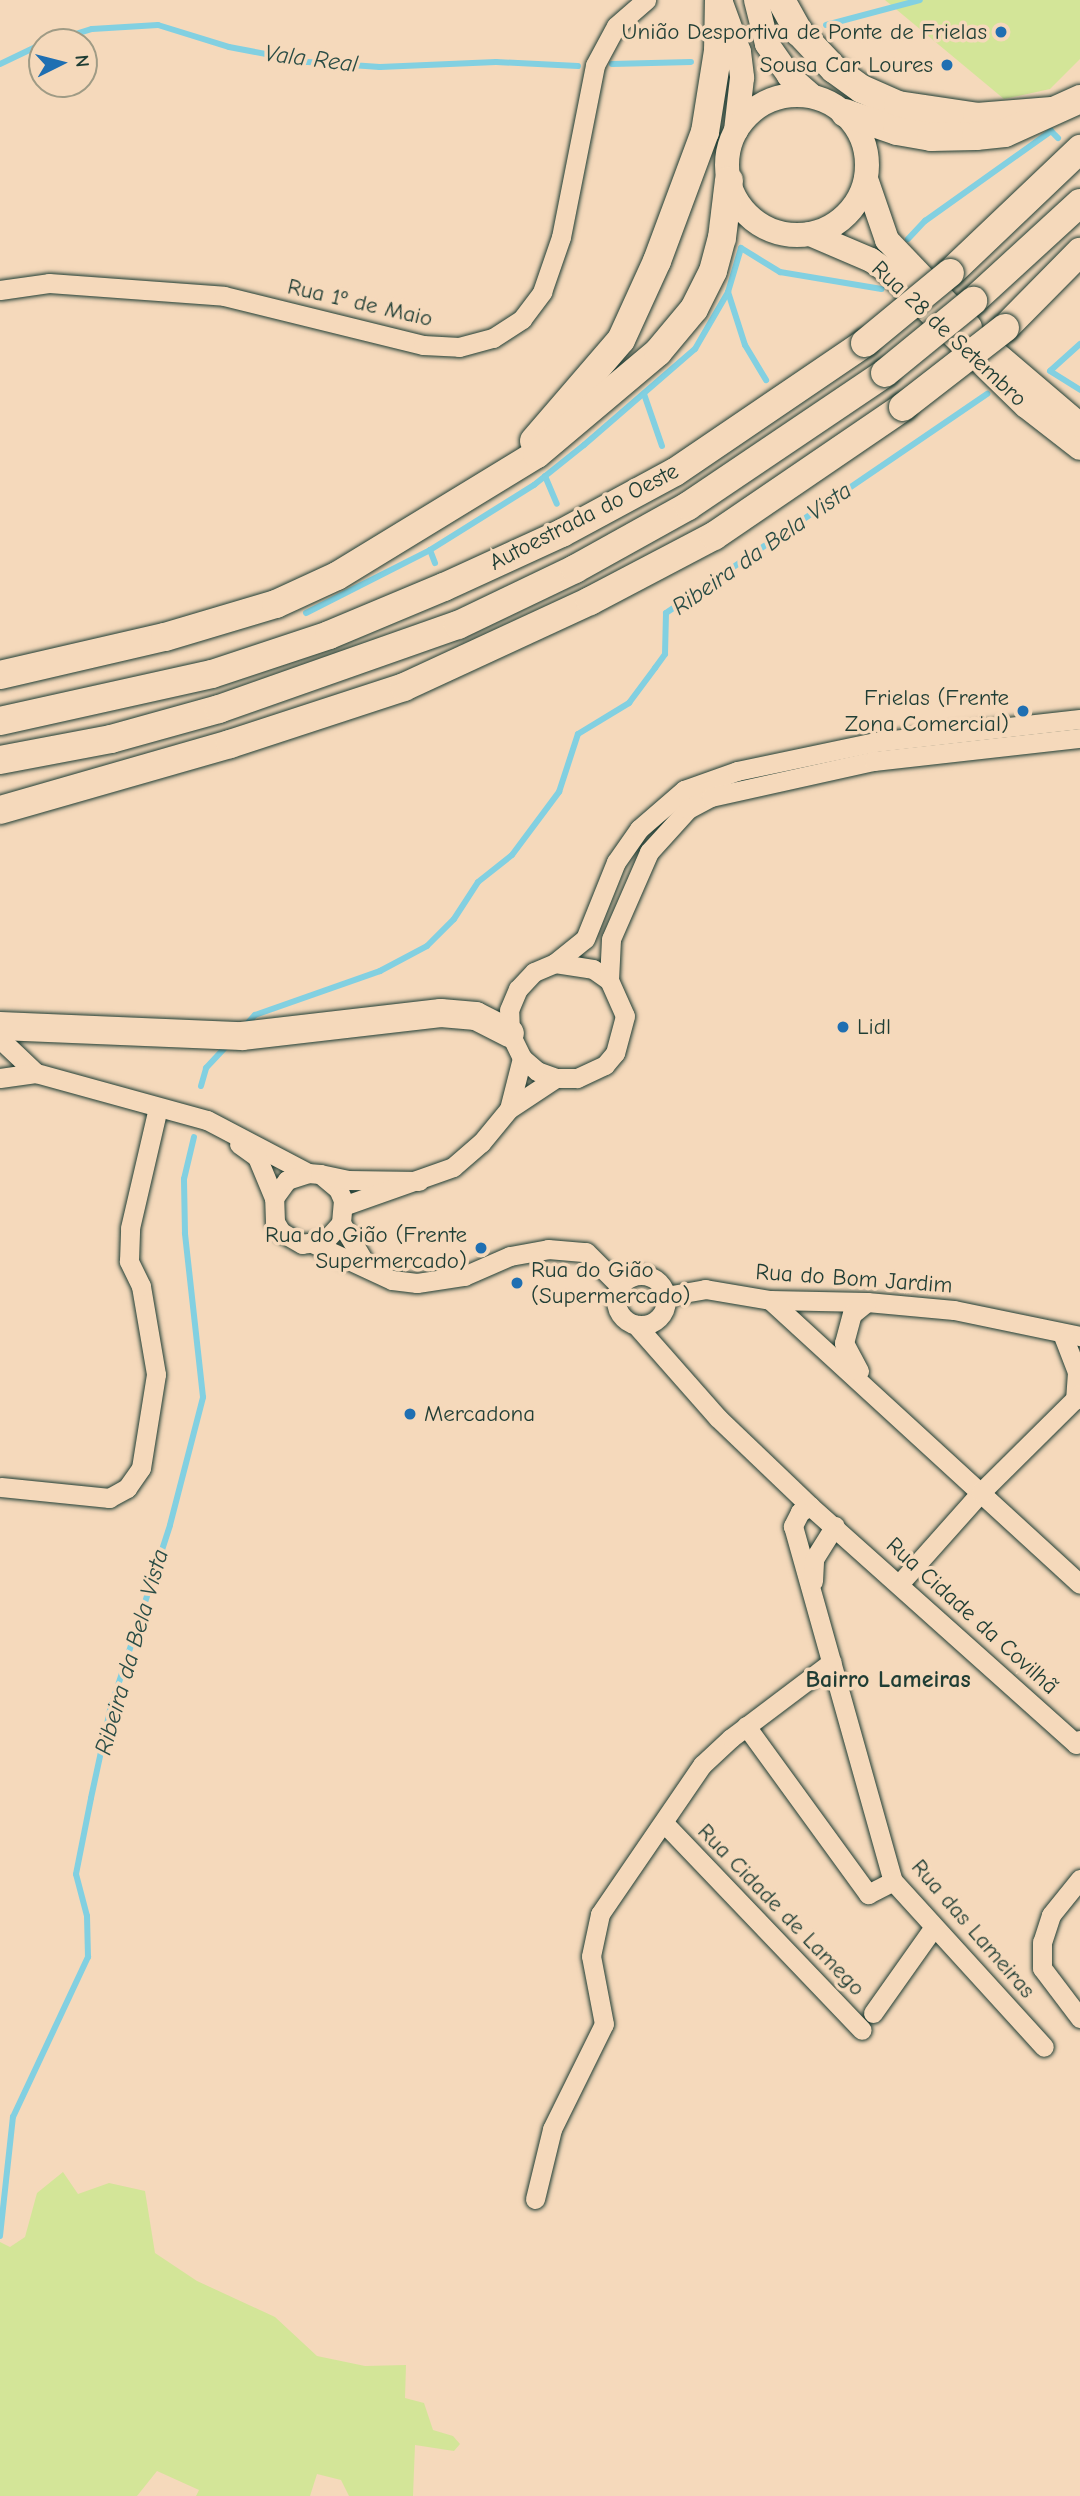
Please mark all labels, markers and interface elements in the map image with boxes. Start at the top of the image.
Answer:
place label: União Desportiva de Ponte de Frielas [622,18,987,46]
marker: União Desportiva de Ponte de Frielas [993,24,1009,40]
north arrow [28,28,98,98]
water label: Vala Real [263,39,359,79]
place label: Sousa Car Loures [760,51,933,79]
text: N [70,54,93,68]
marker: Sousa Car Loures [939,57,955,73]
street label: Rua 28 de Setembro [866,255,1032,413]
street label: Rua 1º de Maio [285,273,435,333]
street label: Autoestrada do Oeste [485,457,683,577]
water label: Ribeira da Bela Vista [667,476,857,622]
place label: Frielas (Frente Zona Comercial) [845,684,1009,738]
marker: Frielas (Frente Zona Comercial) [1015,703,1031,719]
place label: Lidl [857,1013,891,1041]
marker: Lidl [835,1019,851,1035]
place label: Rua do Gião (Frente Supermercado) [265,1221,467,1275]
marker: Rua do Gião (Frente Supermercado) [473,1240,489,1256]
place label: Rua do Gião (Supermercado) [531,1256,691,1310]
street label: Rua do Bom Jardim [755,1258,953,1300]
marker: Rua do Gião (Supermercado) [509,1275,525,1291]
place label: Mercadona [424,1400,535,1428]
marker: Mercadona [402,1406,418,1422]
street label: Rua Cidade da Covilhã [880,1532,1064,1700]
water label: Ribeira da Bela Vista [89,1546,175,1758]
district label: Bairro Lameiras [805,1666,971,1694]
street label: Rua Cidade de Lamego [692,1818,870,2002]
street label: Rua das Lameiras [905,1854,1041,2004]

